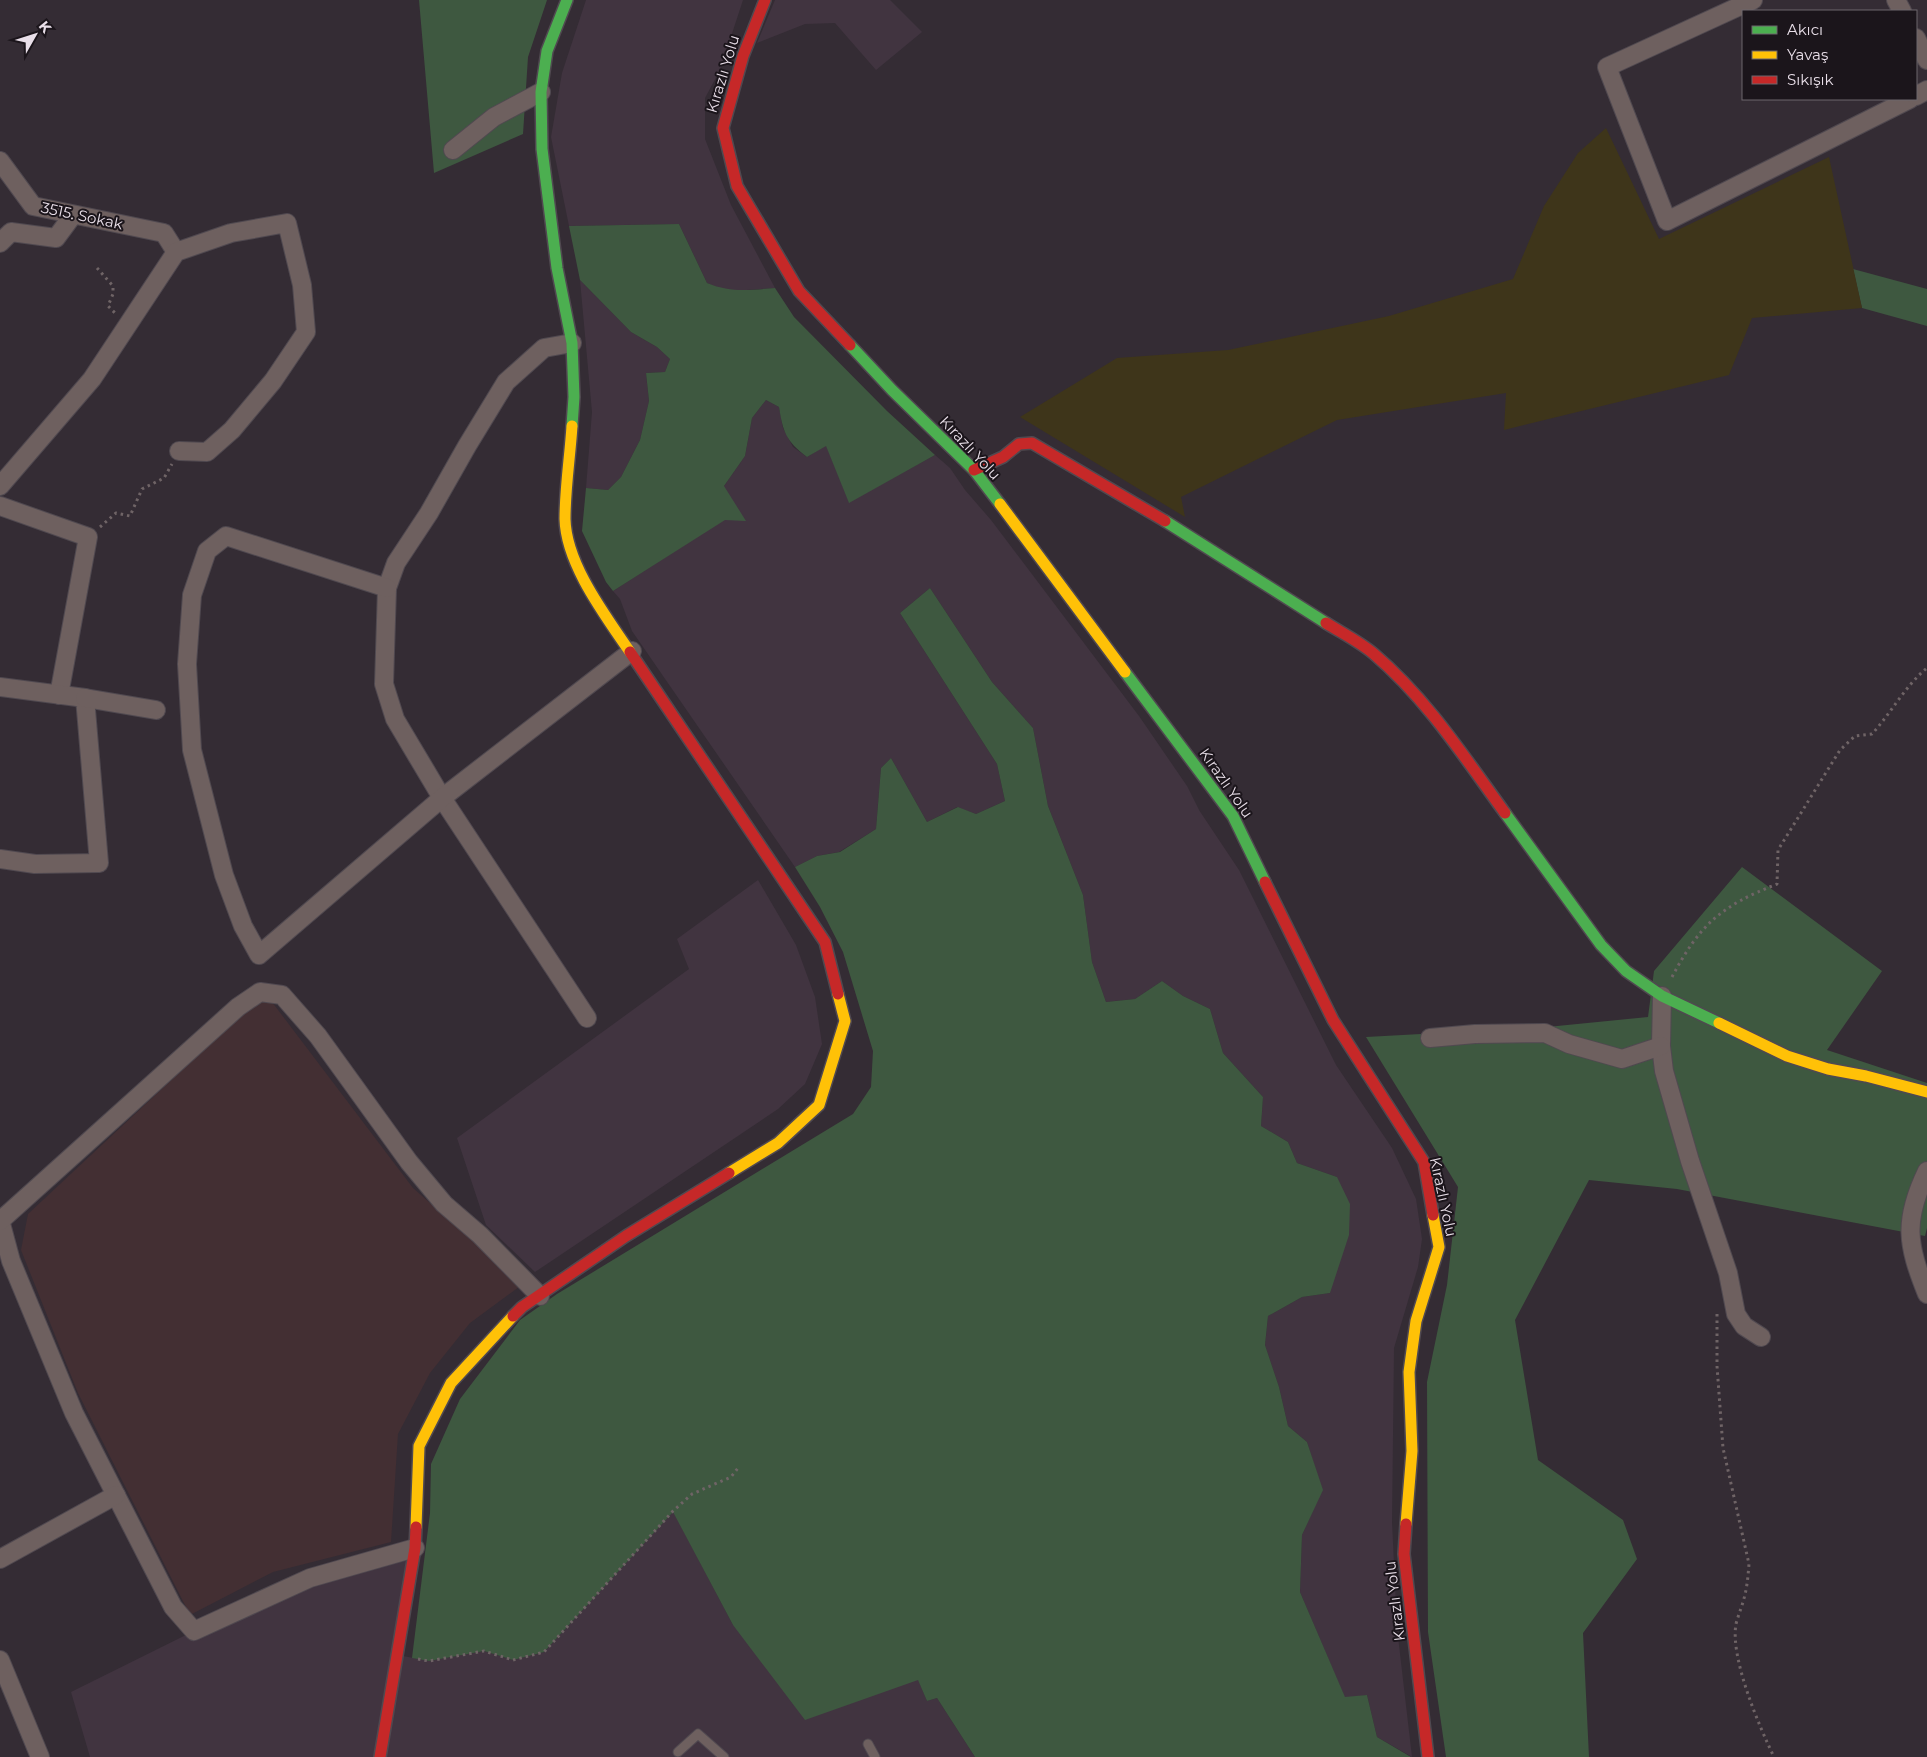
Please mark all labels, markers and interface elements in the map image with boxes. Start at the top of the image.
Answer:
north arrow [10,10,60,60]
legend [1742,10,1917,100]
text: K [35,17,56,37]
text: Akıcı [1787,20,1823,39]
street label: Kırazlı Yolu [702,33,743,115]
text: Yavaş [1787,45,1828,64]
text: Sıkışık [1787,70,1834,89]
street label: 3515. Sokak [39,198,125,233]
street label: Kırazlı Yolu [936,412,1005,484]
street label: Kırazlı Yolu [1196,744,1257,821]
street label: Kırazlı Yolu [1426,1155,1461,1238]
street label: Kırazlı Yolu [1380,1560,1409,1642]

